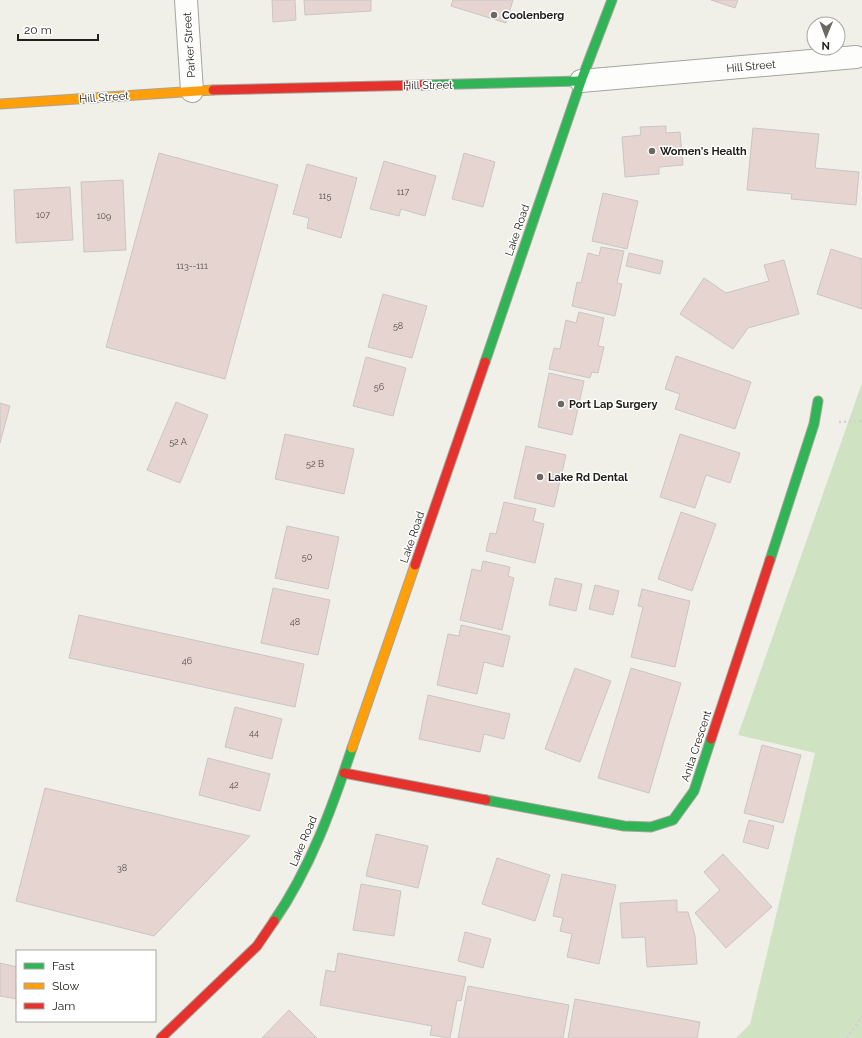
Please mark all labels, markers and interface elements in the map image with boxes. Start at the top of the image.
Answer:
place label: Coolenberg [502,9,564,22]
marker: Coolenberg [489,10,499,20]
street label: Parker Street [181,12,198,78]
scale bar [18,16,98,42]
north arrow [806,16,846,56]
text: 20 m [24,23,52,37]
text: N [822,39,830,52]
street label: Hill Street [726,58,777,75]
street label: Hill Street [403,79,453,92]
street label: Hill Street [79,89,129,106]
place label: Women's Health [660,145,747,158]
marker: Women's Health [647,146,657,156]
house number: 117 [397,187,409,197]
house number: 115 [319,191,331,201]
street label: Lake Road [503,203,532,258]
house number: 107 [36,210,50,220]
house number: 109 [97,211,111,221]
house number: 113--111 [176,261,208,271]
house number: 58 [393,321,403,331]
house number: 56 [374,382,385,392]
place label: Port Lap Surgery [569,398,657,411]
marker: Port Lap Surgery [556,399,566,409]
house number: 52 A [169,437,187,447]
house number: 52 B [306,459,324,469]
place label: Lake Rd Dental [548,471,628,484]
marker: Lake Rd Dental [535,472,545,482]
street label: Lake Road [398,510,427,565]
house number: 50 [302,552,313,562]
house number: 48 [290,617,300,627]
house number: 46 [182,656,193,666]
street label: Anita Crescent [679,709,714,783]
house number: 44 [249,728,259,738]
house number: 42 [229,780,239,790]
street label: Lake Road [287,814,320,868]
house number: 38 [117,863,127,873]
legend [16,950,156,1022]
text: Fast [52,959,75,973]
text: Slow [52,979,79,993]
text: Jam [52,999,75,1013]

